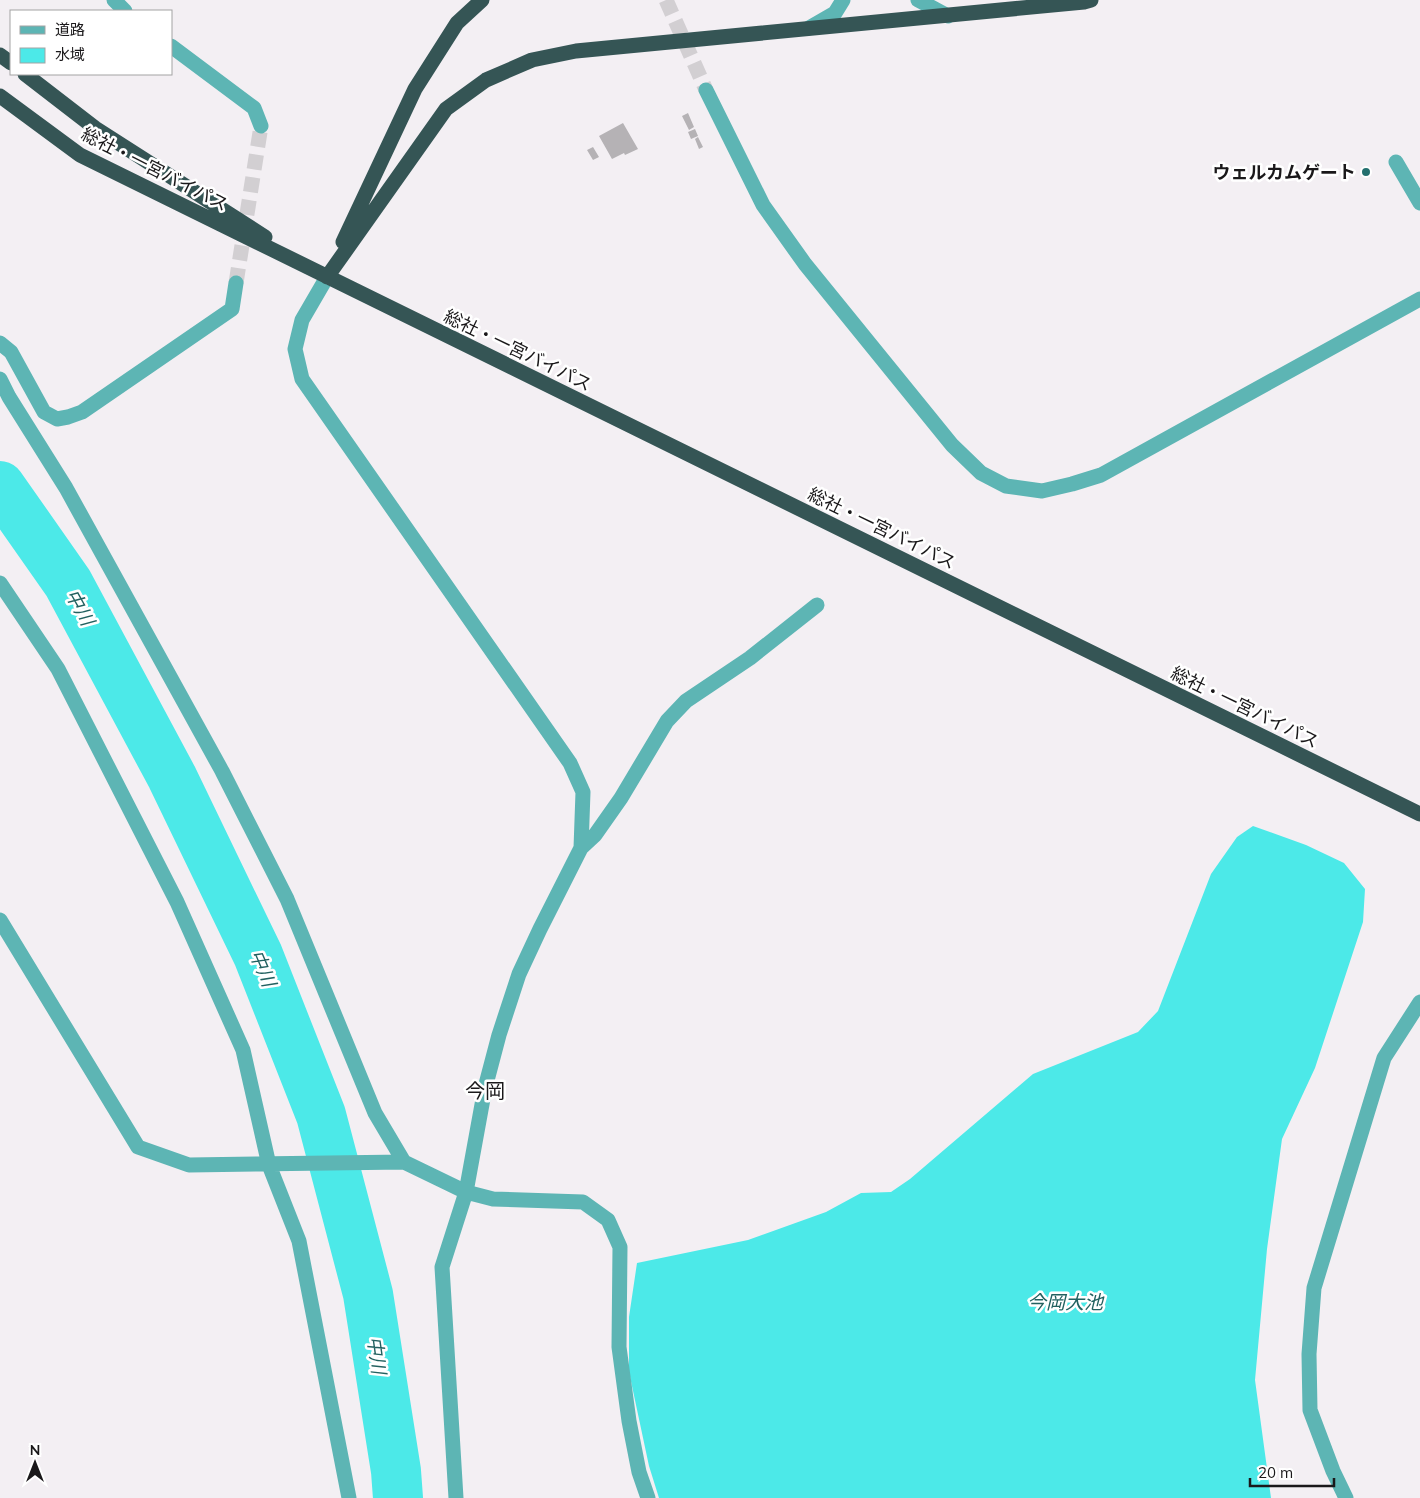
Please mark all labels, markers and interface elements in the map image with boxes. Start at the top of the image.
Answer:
legend [10,10,172,75]
text: 道路 [55,20,85,39]
text: 水域 [55,45,85,64]
street label: 総社・一宮バイパス [78,122,232,216]
place label: ウェルカムゲート [1213,161,1356,184]
marker: ウェルカムゲート [1360,166,1372,178]
street label: 総社・一宮バイパス [440,304,596,396]
street label: 総社・一宮バイパス [804,482,960,574]
water label: 中川 [60,585,101,631]
street label: 総社・一宮バイパス [1167,661,1323,753]
water label: 中川 [245,946,282,992]
district label: 今岡 [465,1078,505,1103]
water label: 今岡大池 [1027,1290,1105,1314]
water label: 中川 [362,1335,392,1377]
north arrow [10,1438,60,1488]
text: N [30,1441,40,1459]
scale bar [1250,1456,1334,1488]
text: 20 m [1258,1463,1293,1482]

